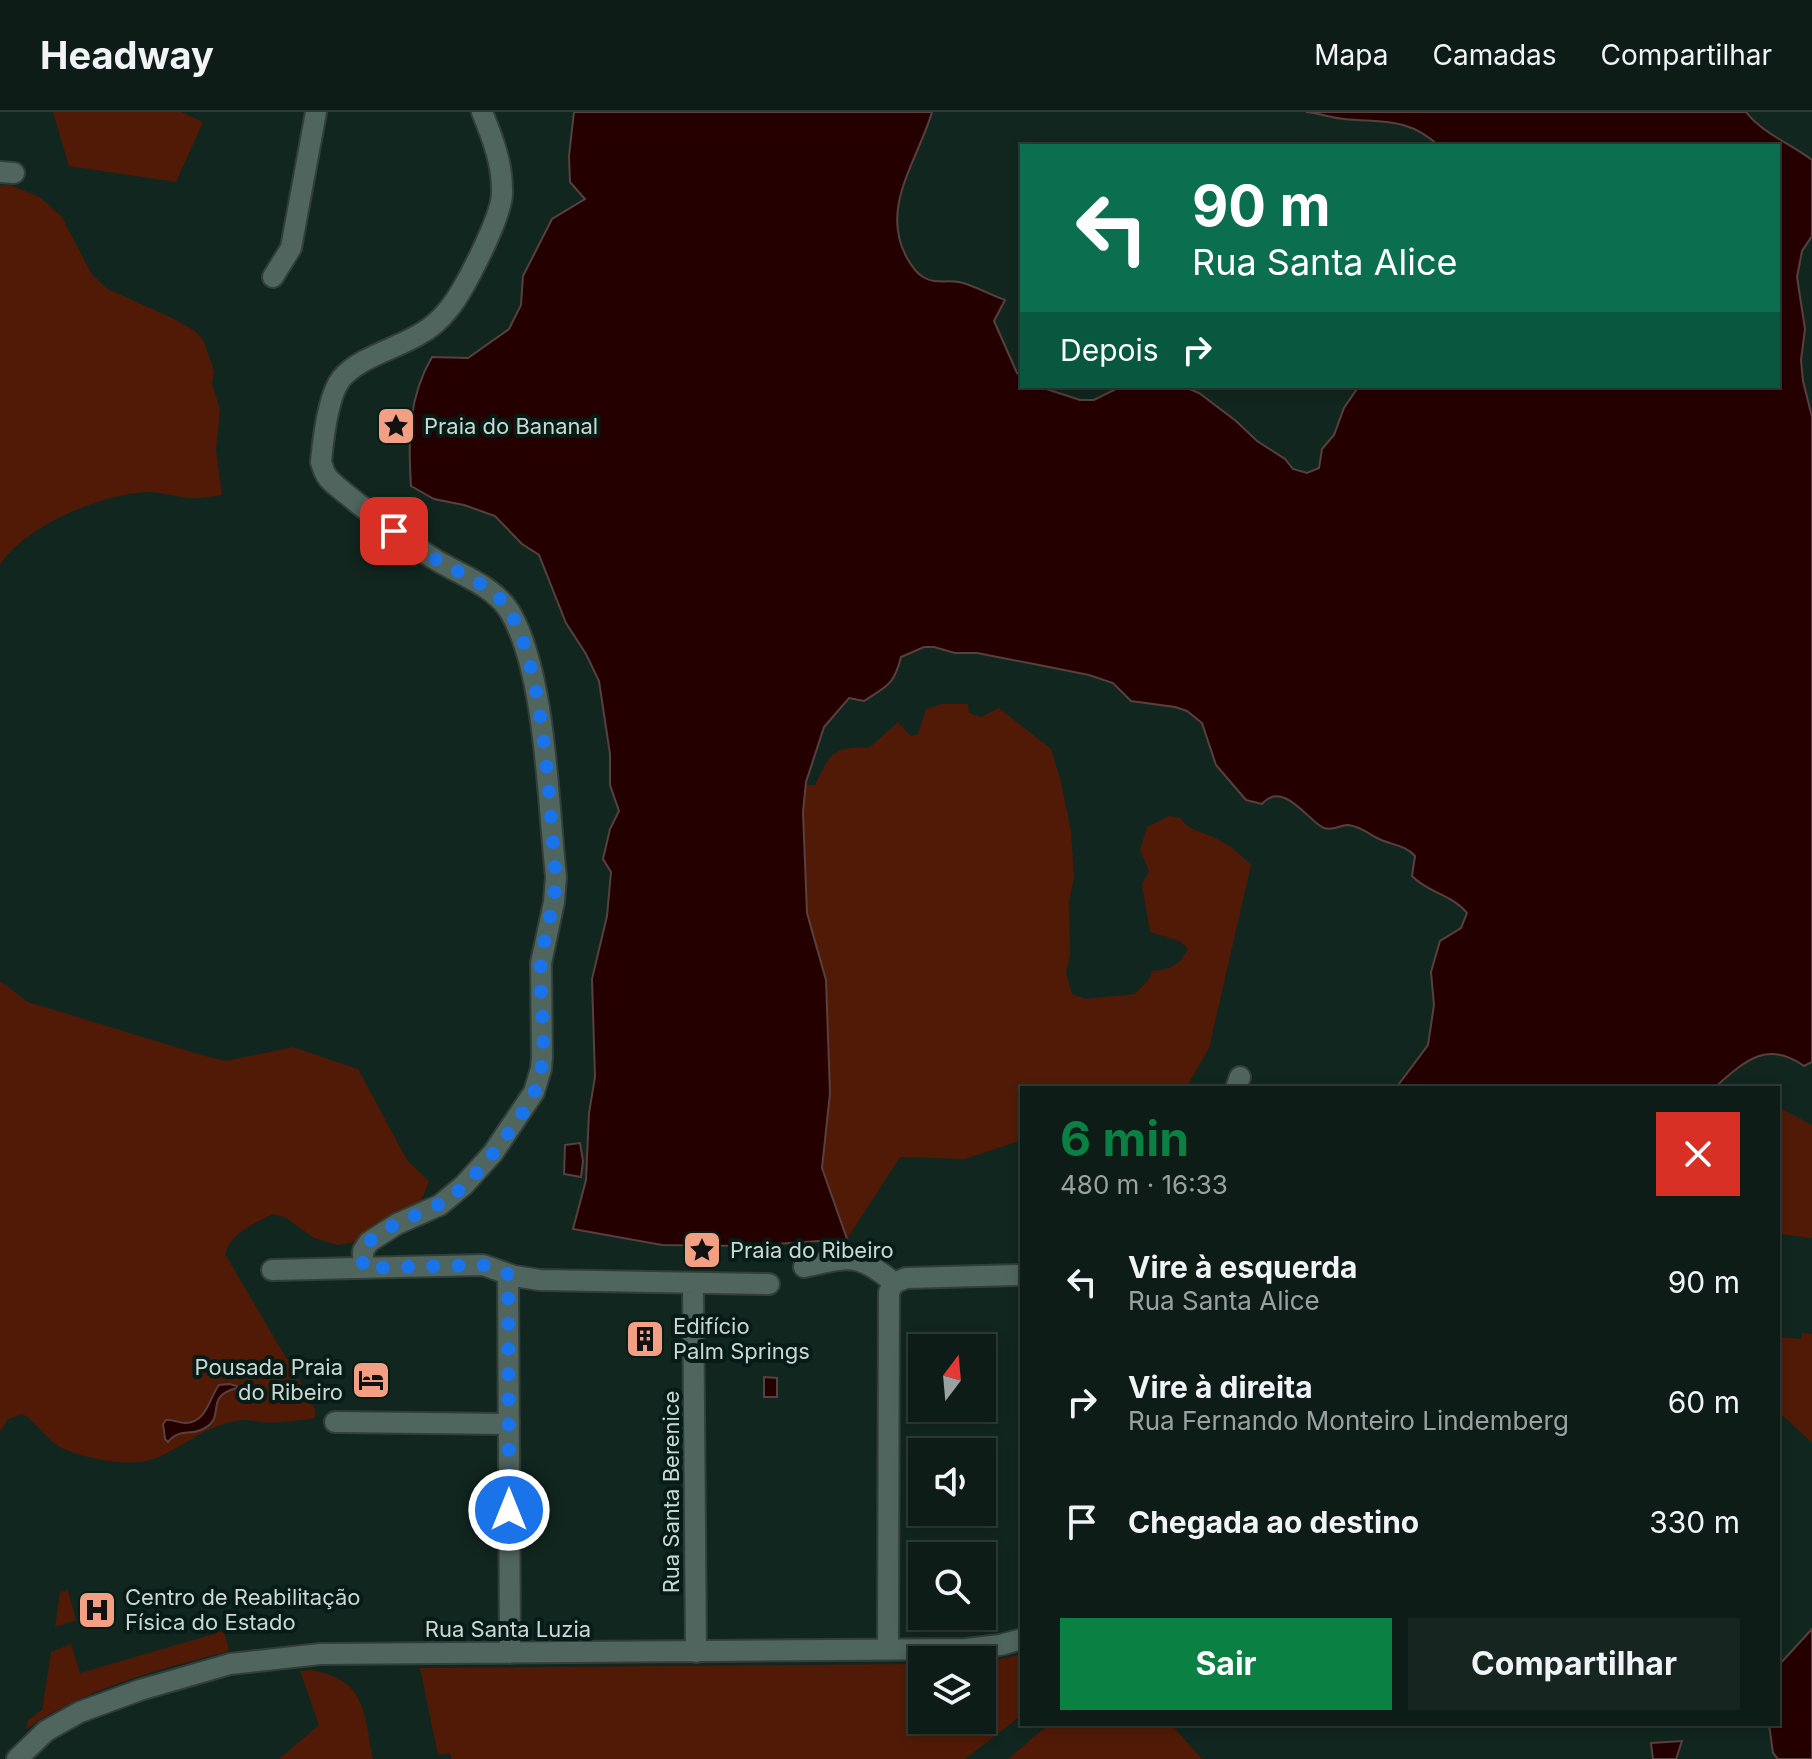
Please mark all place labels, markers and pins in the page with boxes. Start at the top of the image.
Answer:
place icon: Praia do Bananal [375,405,417,447]
place label: Praia do Bananal [424,413,598,439]
pin [360,497,428,565]
place icon: Praia do Ribeiro [681,1229,723,1271]
place label: Praia do Ribeiro [730,1237,894,1263]
place label: Edifício Palm Springs [673,1313,810,1364]
building icon: Edifício Palm Springs [624,1318,666,1360]
place label: Pousada Praia do Ribeiro [195,1354,343,1405]
hotel icon: Pousada Praia do Ribeiro [350,1359,392,1401]
place label: Centro de Reabilitação Física do Estado [125,1584,361,1635]
hospital icon: Centro de Reabilitação Física do Estado [76,1589,118,1631]

